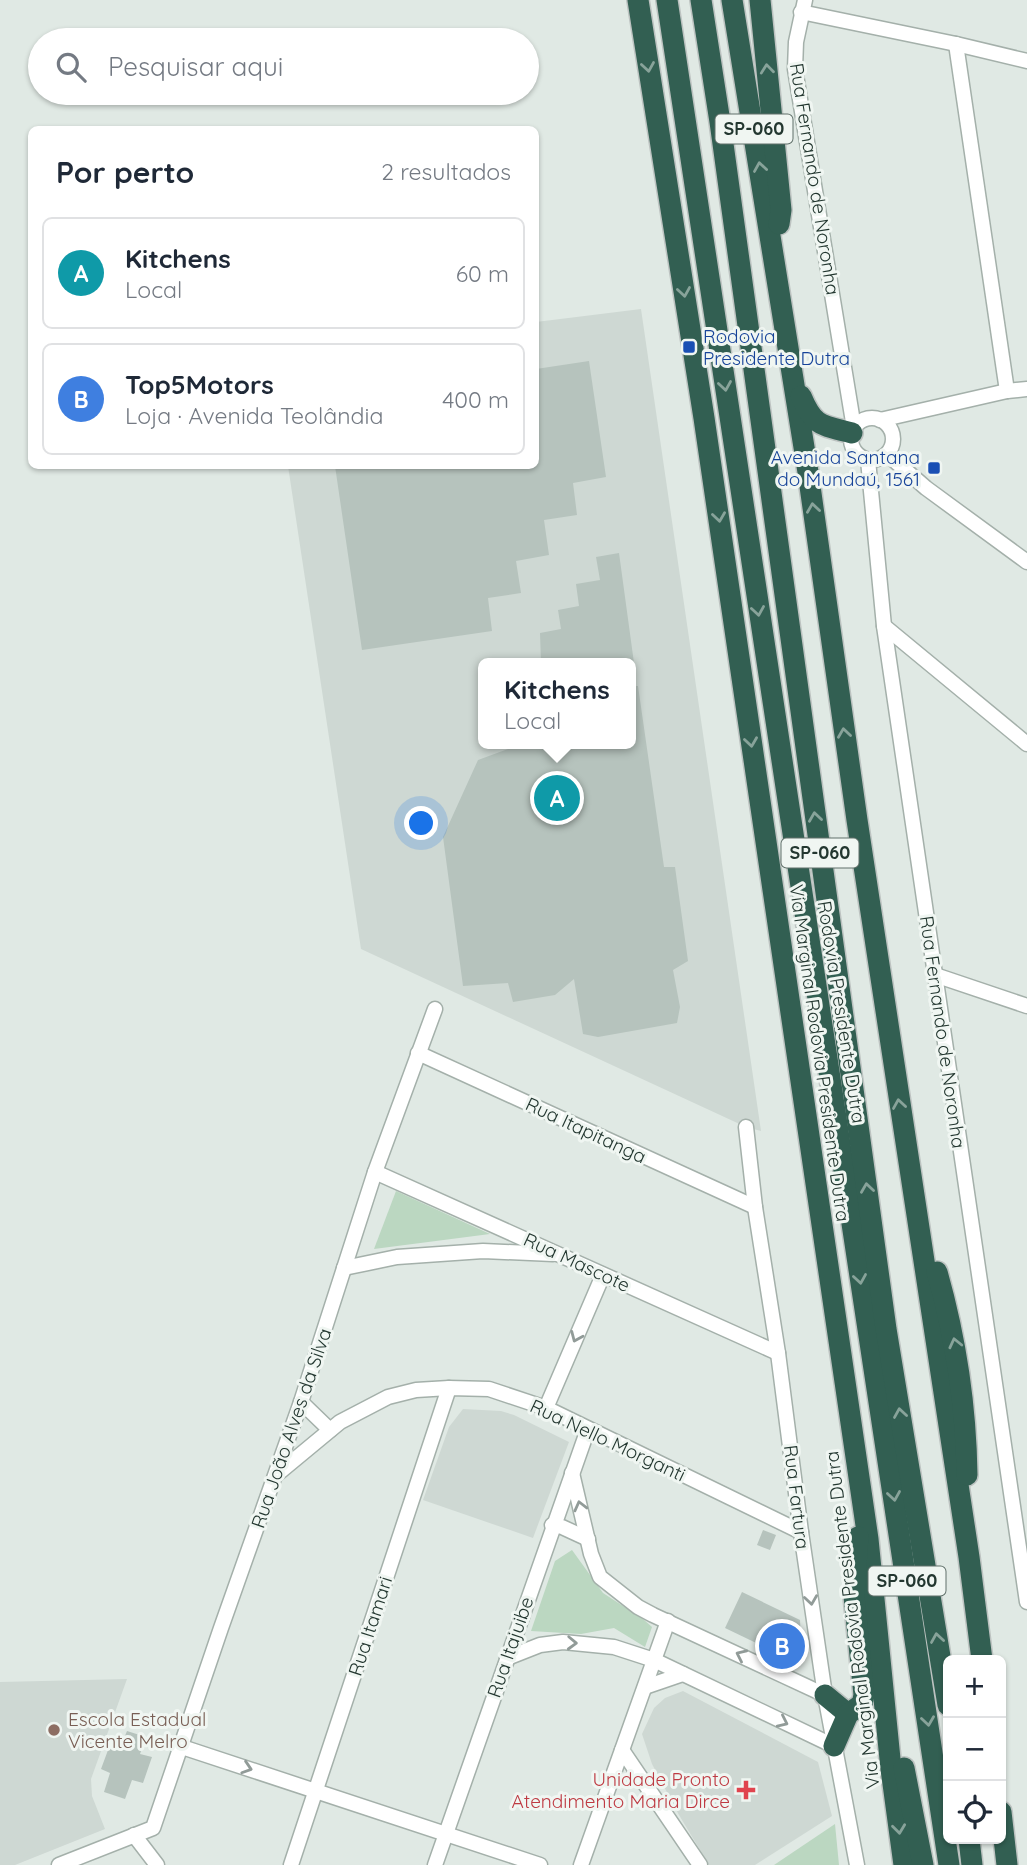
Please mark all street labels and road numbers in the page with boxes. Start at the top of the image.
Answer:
street label: Rua Fernando de Noronha [785,61,845,297]
road number: SP-060 [716,114,792,144]
road number: SP-060 [782,838,858,868]
street label: Via Marginal Rodovia Presidente Dutra [784,883,856,1223]
street label: Rodovia Presidente Dutra [813,899,871,1125]
street label: Rua Fernando de Noronha [915,914,971,1150]
street label: Rua Itapitanga [522,1092,650,1168]
street label: Rua Mascote [520,1227,634,1297]
street label: Rua João Alves da Silva [245,1325,337,1531]
street label: Rua Nello Morganti [526,1393,690,1487]
street label: Rua Fartura [779,1443,815,1551]
street label: Via Marginal Rodovia Presidente Dutra [819,1450,885,1790]
road number: SP-060 [869,1566,946,1596]
street label: Rua Itamari [343,1573,397,1679]
street label: Rua Itajuibe [482,1593,538,1701]

